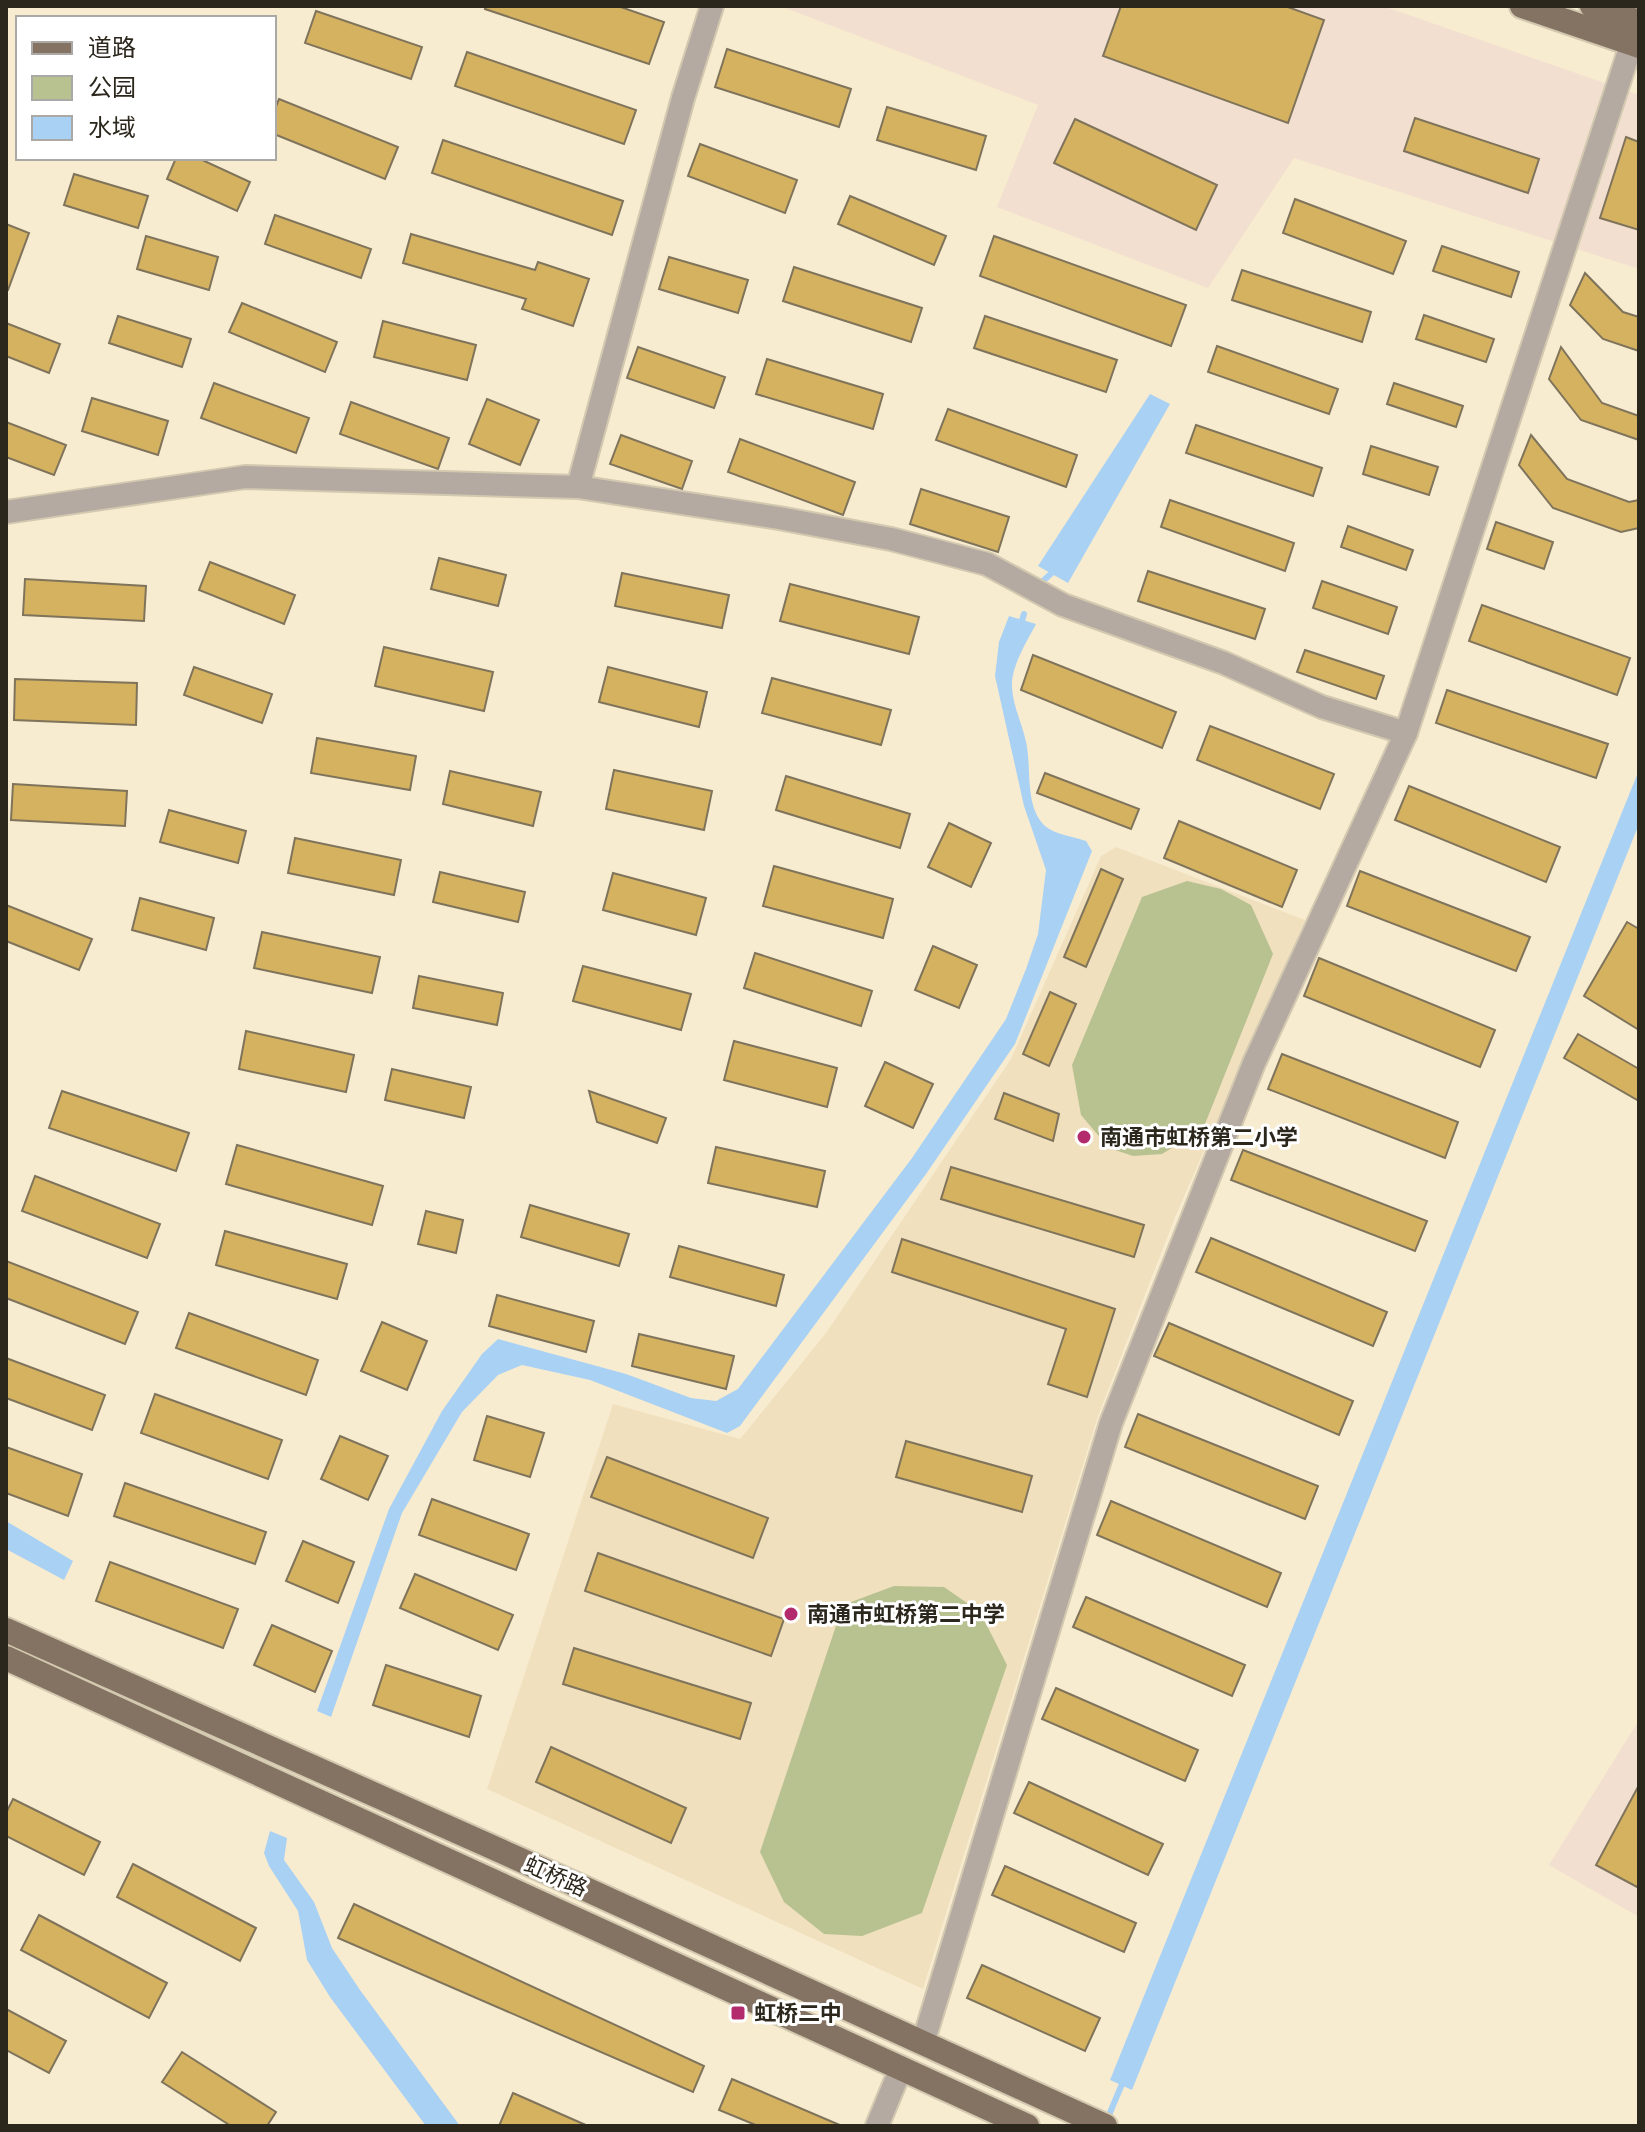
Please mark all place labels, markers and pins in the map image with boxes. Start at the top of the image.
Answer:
place label: 南通市虹桥第二小学 [1100,1123,1298,1150]
marker: 南通市虹桥第二小学 [1075,1128,1093,1146]
place label: 南通市虹桥第二中学 [807,1600,1005,1627]
marker: 南通市虹桥第二中学 [782,1605,800,1623]
place label: 虹桥二中 [754,1999,842,2026]
marker: 虹桥二中 [729,2004,747,2022]

